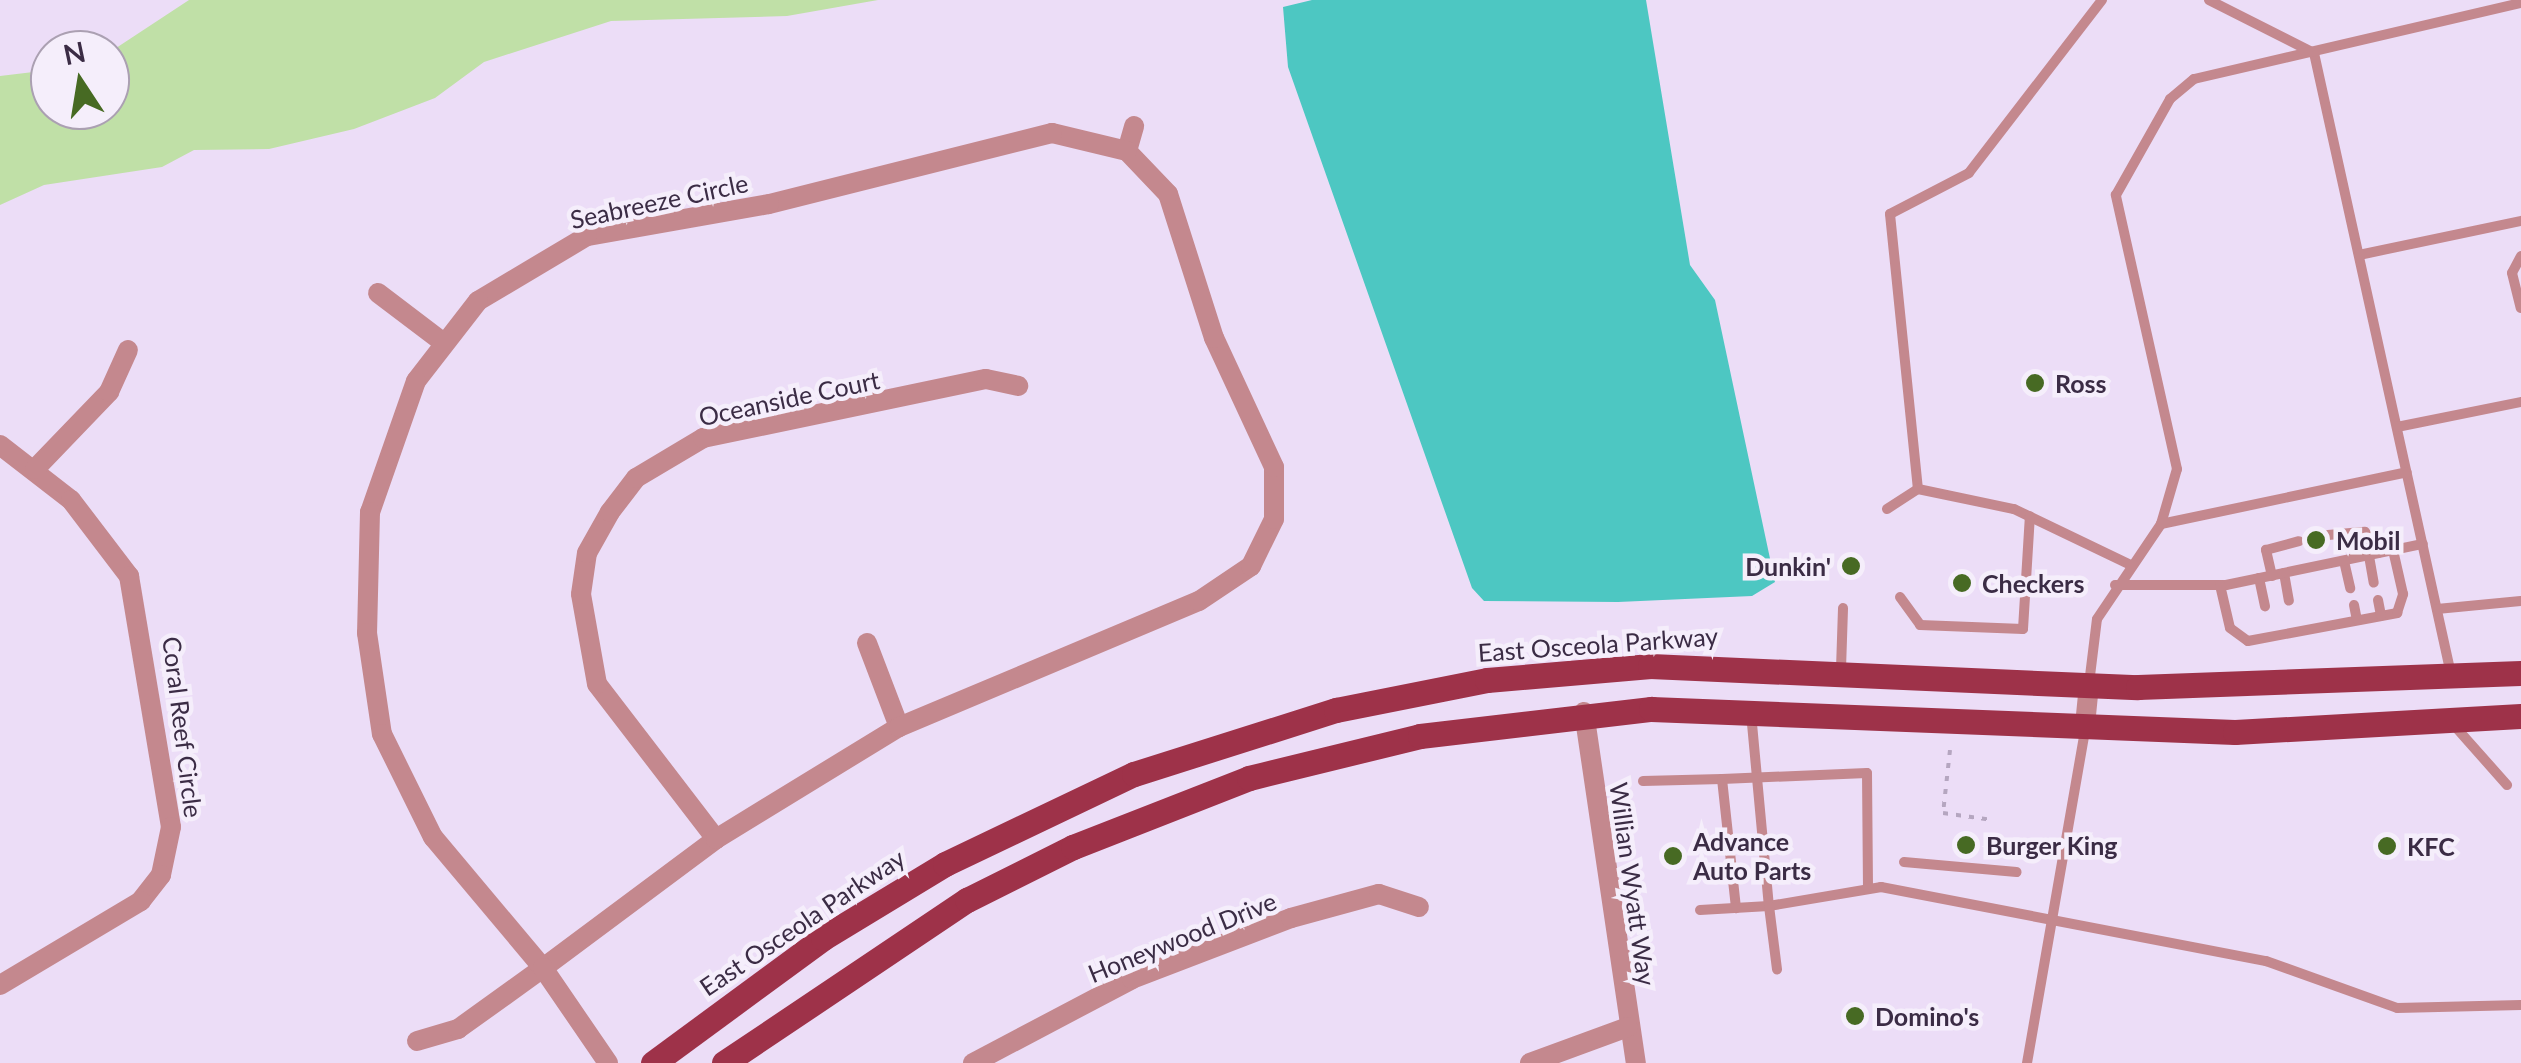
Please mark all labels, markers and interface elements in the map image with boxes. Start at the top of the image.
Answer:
north arrow [30,30,130,130]
text: N [60,34,88,71]
street label: Seabreeze Circle [567,168,751,234]
street label: Oceanside Court [696,364,882,432]
place label: Ross [2055,368,2107,398]
marker: Ross [2024,372,2046,394]
place label: Mobil [2336,525,2400,555]
marker: Mobil [2305,529,2327,551]
place label: Dunkin' [1745,551,1831,581]
marker: Dunkin' [1840,555,1862,577]
place label: Checkers [1982,568,2084,598]
marker: Checkers [1951,572,1973,594]
street label: East Osceola Parkway [1477,621,1719,667]
street label: Coral Reef Circle [157,634,209,820]
street label: Willian Wyatt Way [1604,780,1662,988]
place label: Advance Auto Parts [1693,827,1811,886]
place label: Burger King [1986,830,2118,860]
place label: KFC [2407,831,2455,861]
marker: Burger King [1955,834,1977,856]
marker: KFC [2376,835,2398,857]
street label: East Osceola Parkway [694,842,910,1002]
marker: Advance Auto Parts [1662,845,1684,867]
street label: Honeywood Drive [1083,886,1281,988]
place label: Domino's [1875,1001,1979,1031]
marker: Domino's [1844,1005,1866,1027]

